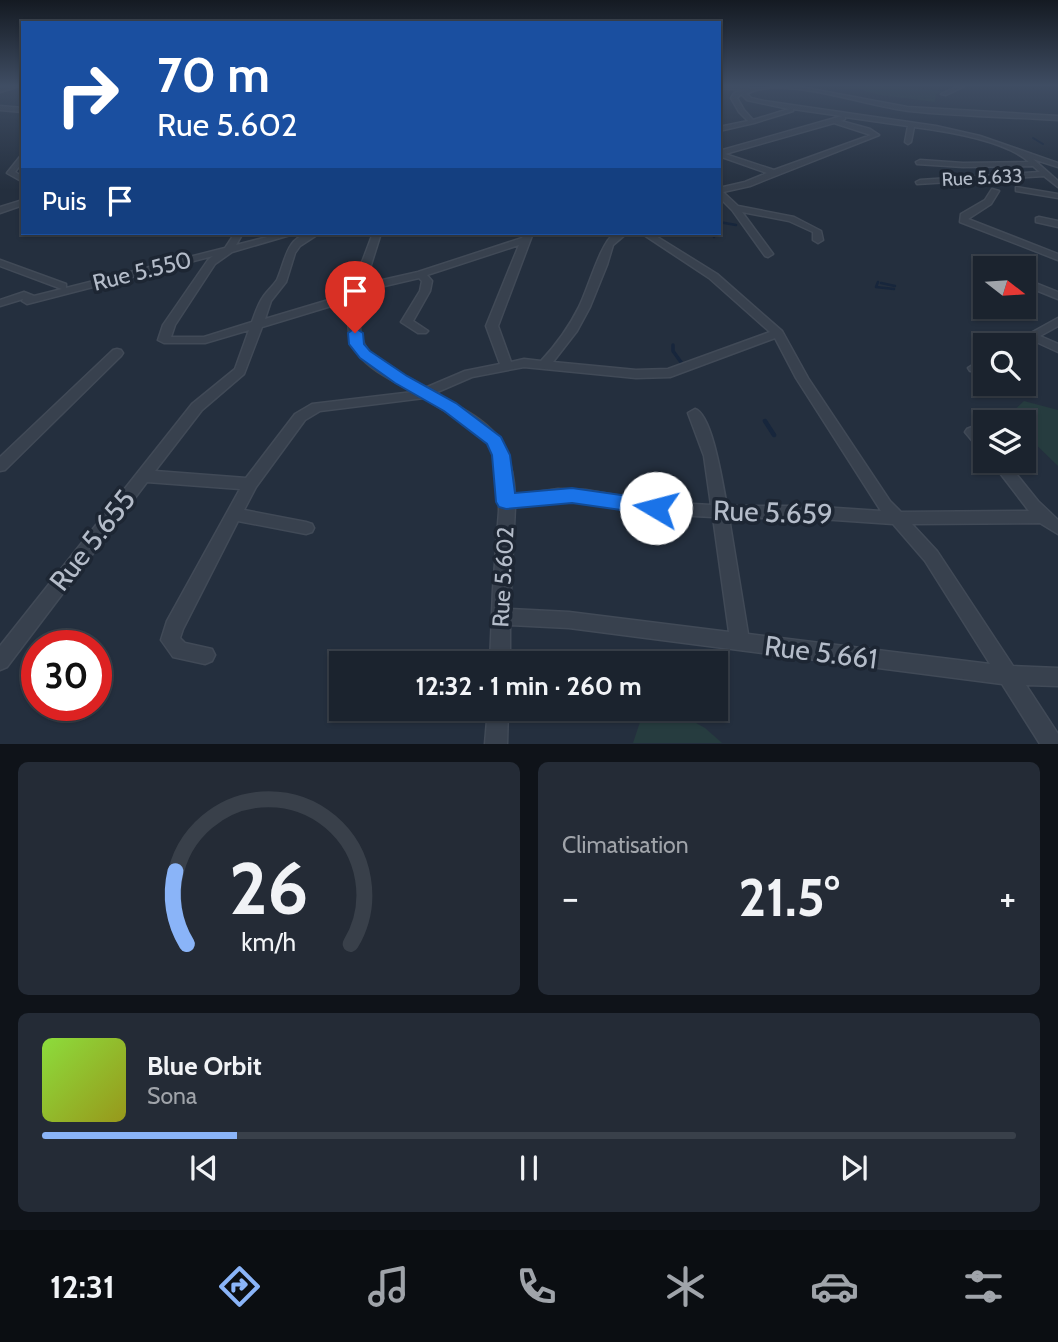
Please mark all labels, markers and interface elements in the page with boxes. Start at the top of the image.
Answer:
text: 70 m [157,45,270,104]
icon: right [42,49,133,140]
text: Rue 5.602 [157,105,298,144]
street label: Rue 5.633 [941,164,1023,191]
icon: arrive [101,182,139,220]
text: Puis [42,185,87,217]
street label: Rue 5.550 [90,245,194,297]
north arrow [973,256,1036,318]
map controls [973,256,1036,473]
pin [325,261,385,333]
icon: arrive [336,272,374,310]
button: search [973,333,1036,396]
button: layers [973,410,1036,473]
position arrow [619,471,693,545]
street label: Rue 5.655 [42,483,142,597]
street label: Rue 5.659 [713,493,833,531]
street label: Rue 5.602 [486,526,520,628]
street label: Rue 5.661 [763,628,879,676]
speed limit sign: 30 [21,630,112,721]
text: 12:32 · 1 min · 260 m [415,670,642,702]
text: Climatisation [562,831,689,859]
text: 26 [229,845,309,933]
text: 21.5° [738,866,840,929]
text: − [562,874,579,921]
text: + [999,874,1016,921]
text: km/h [242,927,296,957]
text: Blue Orbit [147,1050,262,1082]
text: Sona [147,1082,197,1110]
icon: previous [185,1149,223,1187]
icon: pause [510,1149,548,1187]
icon: next [835,1149,873,1187]
icon: directions [215,1262,264,1311]
icon: music [364,1262,413,1311]
icon: phone [512,1262,561,1311]
icon: climate [661,1262,710,1311]
icon: car [810,1262,859,1311]
icon: filters [959,1262,1008,1311]
text: 12:31 [50,1267,115,1306]

